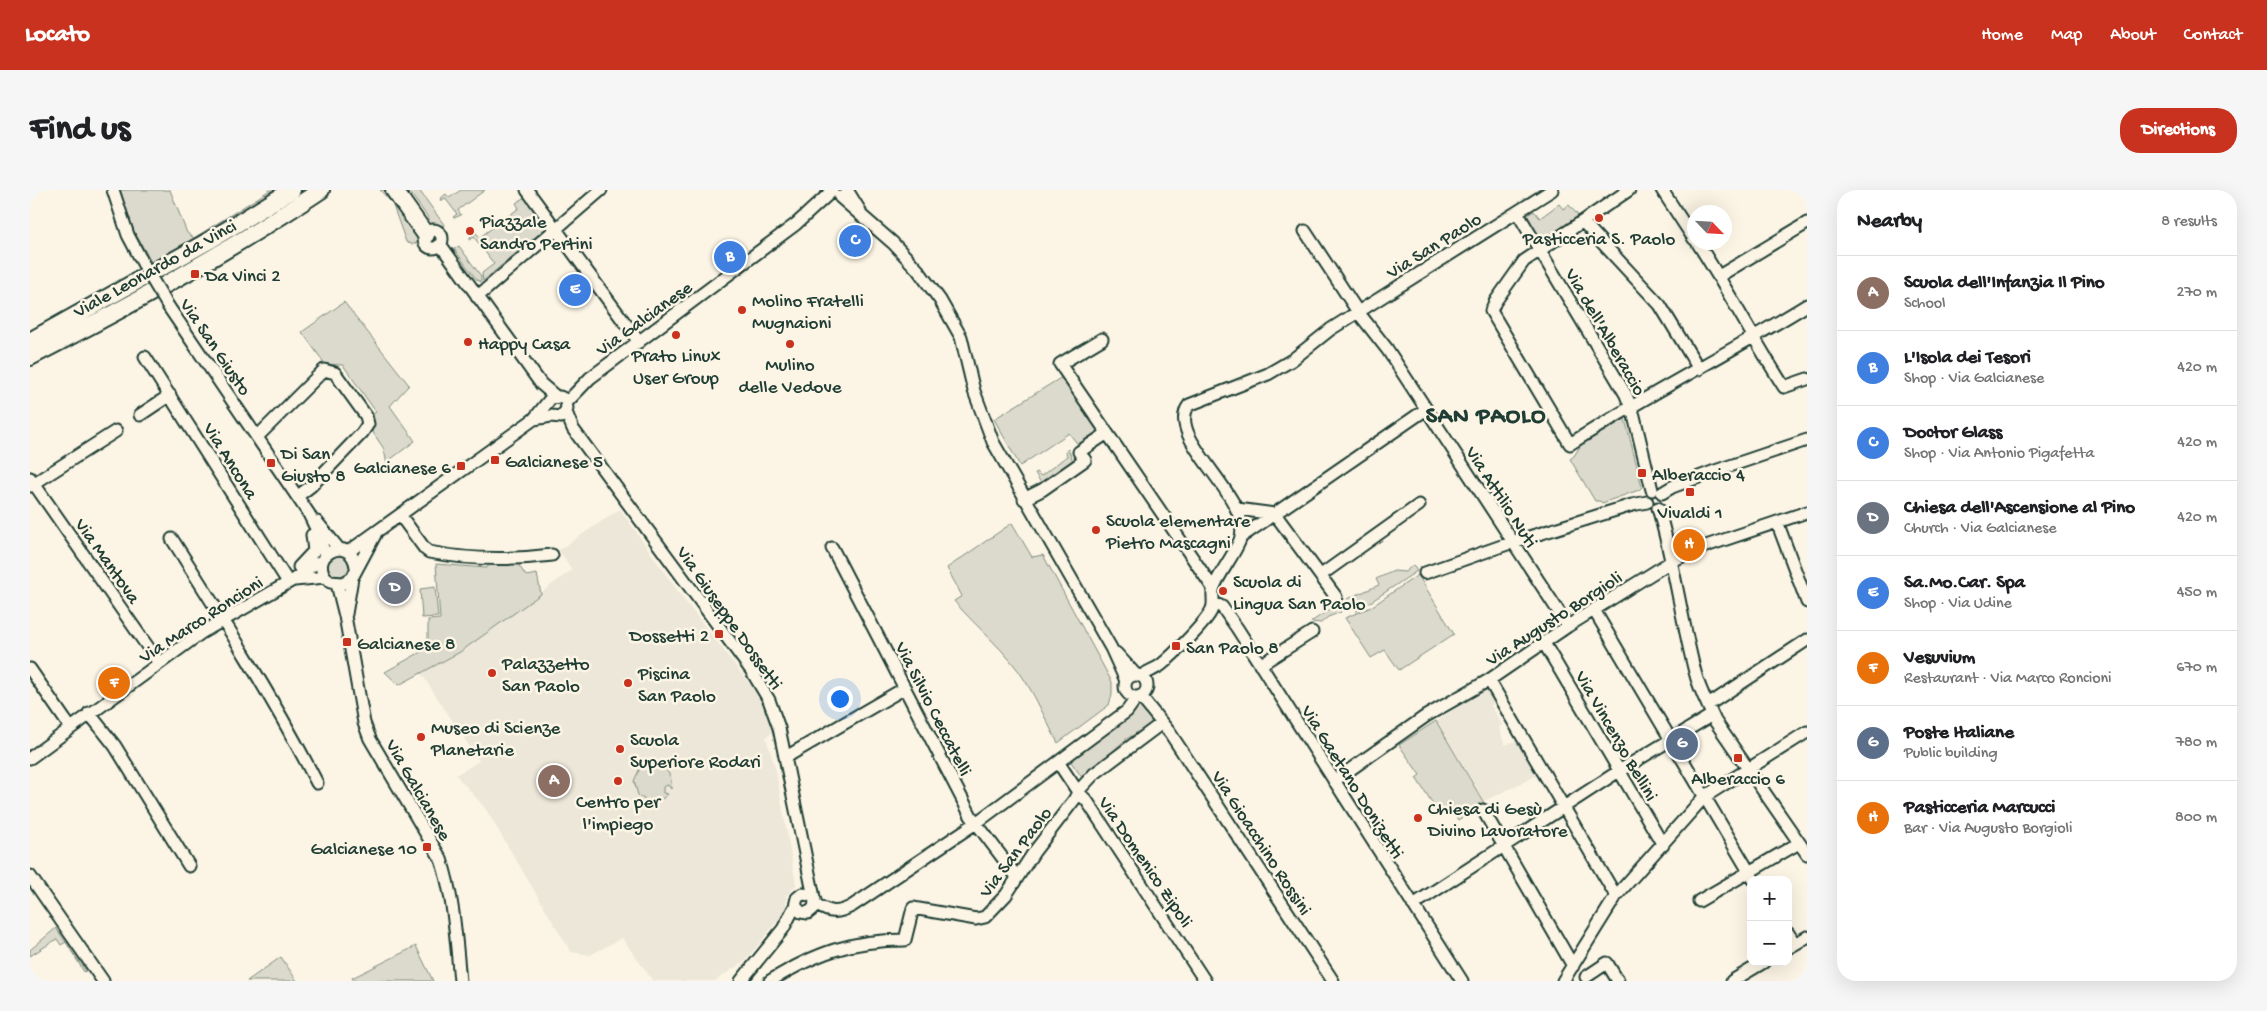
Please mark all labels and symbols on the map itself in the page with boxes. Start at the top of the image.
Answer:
north arrow [1687,205,1732,250]
street label: Via San Paolo [1382,209,1487,286]
place label: Piazzale Sandro Pertini [479,212,593,257]
marker: Pasticceria S. Paolo [1593,212,1605,224]
street label: Viale Leonardo da Vinci [69,216,241,325]
pin: C [839,222,871,260]
marker: Piazzale Sandro Pertini [464,225,476,237]
place label: Pasticceria S. Paolo [1522,229,1676,252]
pin: B [714,238,746,276]
street label: Via dell'Alberaccio [1558,264,1650,401]
place label: Da Vinci 2 [203,266,281,289]
marker: Da Vinci 2 [189,268,201,280]
pin: E [559,271,591,309]
street label: Via Galcianese [592,277,698,363]
place label: Molino Fratelli Mugnaioni [752,291,864,336]
street label: Via San Giusto [173,294,255,401]
marker: Molino Fratelli Mugnaioni [736,304,748,316]
marker: Prato Linux User Group [670,329,682,341]
place label: Happy Casa [478,334,572,357]
marker: Happy Casa [462,336,474,348]
marker: Mulino delle Vedove [784,338,796,350]
place label: Prato Linux User Group [631,346,720,391]
place label: Mulino delle Vedove [738,355,842,400]
district label: SAN PAOLO [1426,403,1546,432]
street label: Via Ancona [196,418,262,506]
street label: Via Attilio Nuti [1458,442,1541,553]
place label: Di San Giusto 8 [279,444,346,489]
place label: Galcianese 5 [505,452,603,475]
marker: Galcianese 5 [489,454,501,466]
marker: Di San Giusto 8 [265,457,277,469]
place label: Galcianese 6 [353,458,451,481]
marker: Galcianese 6 [455,460,467,472]
place label: Alberaccio 4 [1652,465,1745,488]
marker: Alberaccio 4 [1636,467,1648,479]
marker: Vivaldi 1 [1684,486,1696,498]
place label: Vivaldi 1 [1656,503,1723,526]
place label: Scuola elementare Pietro Mascagni [1105,511,1250,556]
street label: Via Mantova [68,514,145,610]
marker: Scuola elementare Pietro Mascagni [1090,524,1102,536]
pin: H [1673,526,1705,564]
street label: Via Giuseppe Dossetti [669,542,786,695]
street label: Via Augusto Borgioli [1482,567,1627,673]
pin: D [379,569,411,607]
street label: Via Marco Roncioni [135,572,268,670]
place label: Scuola di Lingua San Paolo [1233,572,1366,617]
marker: Scuola di Lingua San Paolo [1217,585,1229,597]
place label: Dossetti 2 [628,626,709,649]
marker: Dossetti 2 [713,628,725,640]
place label: Galcianese 8 [357,634,455,657]
marker: Galcianese 8 [341,636,353,648]
street label: Via Silvio Ceccatelli [888,638,976,780]
place label: San Paolo 8 [1186,638,1279,661]
marker: San Paolo 8 [1170,640,1182,652]
place label: Palazzetto San Paolo [501,654,590,699]
pin: F [98,664,130,702]
place label: Piscina San Paolo [637,664,716,709]
marker: Palazzetto San Paolo [486,667,498,679]
street label: Via Vincenzo Bellini [1568,667,1662,806]
marker: Piscina San Paolo [622,677,634,689]
your location [827,686,853,712]
street label: Via Gaetano Donizetti [1294,701,1408,864]
place label: Museo di Scienze Planetarie [430,718,561,763]
pin: G [1666,725,1698,763]
place label: Scuola Superiore Rodari [630,730,761,775]
marker: Museo di Scienze Planetarie [415,731,427,743]
street label: Via Galcianese [378,735,455,846]
marker: Scuola Superiore Rodari [614,743,626,755]
marker: Alberaccio 6 [1732,752,1744,764]
pin: A [538,762,570,800]
street label: Via Gioacchino Rossini [1204,766,1315,921]
place label: Alberaccio 6 [1691,769,1785,792]
marker: Centro per l'impiego [612,775,624,787]
place label: Centro per l'impiego [576,792,662,837]
street label: Via Domenico Zipoli [1091,792,1196,933]
place label: Chiesa di Gesù Divino Lavoratore [1426,799,1568,844]
street label: Via San Paolo [975,803,1058,904]
marker: Chiesa di Gesù Divino Lavoratore [1412,812,1424,824]
place label: Galcianese 10 [311,839,417,862]
marker: Galcianese 10 [421,841,433,853]

